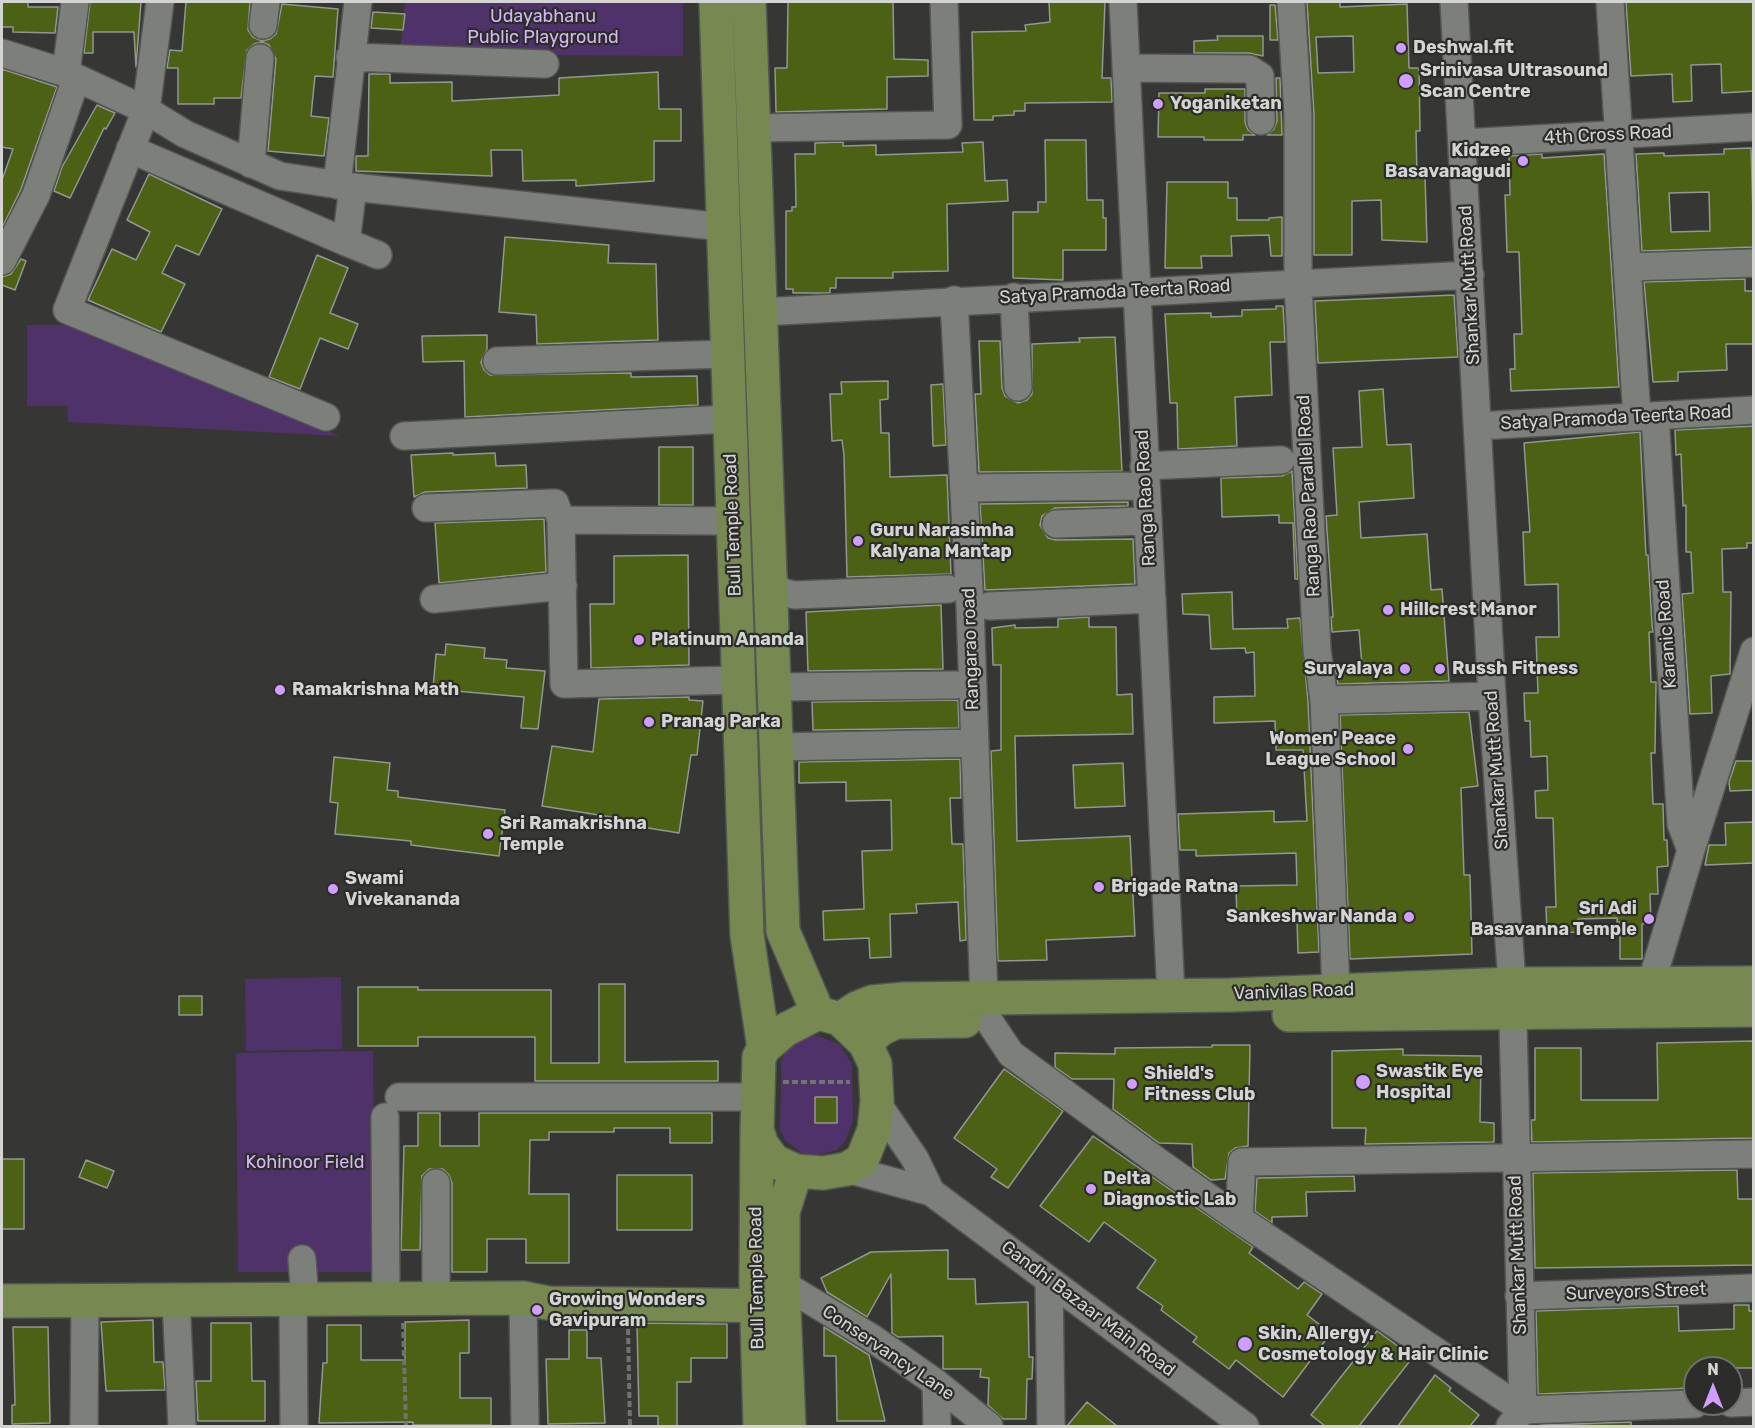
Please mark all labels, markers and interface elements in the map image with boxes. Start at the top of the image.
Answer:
park label: Udayabhanu Public Playground [467,6,619,48]
place label: Deshwal.fit [1413,37,1514,59]
marker: Deshwal.fit [1394,41,1408,55]
place label: Srinivasa Ultrasound Scan Centre [1420,60,1608,103]
marker: Srinivasa Ultrasound Scan Centre [1397,72,1415,90]
place label: Yoganiketan [1170,93,1282,115]
marker: Yoganiketan [1151,97,1165,111]
street label: 4th Cross Road [1544,121,1672,149]
place label: Kidzee Basavanagudi [1385,140,1511,182]
marker: Kidzee Basavanagudi [1516,154,1530,168]
street label: Shankar Mutt Road [1455,205,1485,365]
street label: Satya Pramoda Teerta Road [999,275,1231,309]
street label: Ranga Rao Parallel Road [1293,394,1325,598]
street label: Satya Pramoda Teerta Road [1500,401,1732,435]
street label: Ranga Rao Road [1132,429,1160,567]
street label: Bull Temple Road [720,453,746,597]
place label: Guru Narasimha Kalyana Mantap [870,520,1014,562]
marker: Guru Narasimha Kalyana Mantap [851,534,865,548]
street label: Karanic Road [1652,579,1682,689]
street label: Rangarao road [958,587,984,711]
place label: Hillcrest Manor [1400,599,1537,621]
marker: Hillcrest Manor [1381,603,1395,617]
place label: Platinum Ananda [651,629,804,651]
marker: Platinum Ananda [632,633,646,647]
place label: Suryalaya [1304,658,1393,680]
place label: Russh Fitness [1452,658,1578,680]
marker: Suryalaya [1398,662,1412,676]
marker: Russh Fitness [1433,662,1447,676]
place label: Ramakrishna Math [292,679,459,701]
marker: Ramakrishna Math [273,683,287,697]
street label: Shankar Mutt Road [1481,690,1513,850]
place label: Pranag Parka [661,711,781,733]
marker: Pranag Parka [642,715,656,729]
place label: Women' Peace League School [1265,728,1396,771]
marker: Women' Peace League School [1401,742,1415,756]
place label: Sri Ramakrishna Temple [500,813,647,856]
marker: Sri Ramakrishna Temple [481,827,495,841]
place label: Swami Vivekananda [345,868,460,910]
place label: Brigade Ratna [1111,876,1238,898]
marker: Brigade Ratna [1092,880,1106,894]
marker: Swami Vivekananda [326,882,340,896]
place label: Sri Adi Basavanna Temple [1471,898,1637,940]
place label: Sankeshwar Nanda [1226,906,1397,928]
marker: Sankeshwar Nanda [1402,910,1416,924]
marker: Sri Adi Basavanna Temple [1642,912,1656,926]
street label: Vanivilas Road [1233,979,1355,1005]
place label: Swastik Eye Hospital [1376,1061,1484,1104]
place label: Shield's Fitness Club [1144,1063,1255,1106]
marker: Swastik Eye Hospital [1354,1073,1372,1091]
marker: Shield's Fitness Club [1125,1077,1139,1091]
park label: Kohinoor Field [246,1152,364,1174]
place label: Delta Diagnostic Lab [1103,1168,1236,1210]
street label: Shankar Mutt Road [1504,1175,1532,1335]
marker: Delta Diagnostic Lab [1084,1182,1098,1196]
street label: Bull Temple Road [745,1206,769,1350]
street label: Gandhi Bazaar Main Road [997,1236,1179,1382]
street label: Surveyors Street [1565,1279,1707,1305]
place label: Growing Wonders Gavipuram [549,1289,705,1332]
street label: Conservancy Lane [818,1301,958,1405]
marker: Growing Wonders Gavipuram [530,1303,544,1317]
place label: Skin, Allergy, Cosmetology & Hair Clinic [1258,1323,1489,1366]
marker: Skin, Allergy, Cosmetology & Hair Clinic [1236,1335,1254,1353]
north arrow [1683,1356,1743,1416]
text: N [1707,1360,1719,1379]

